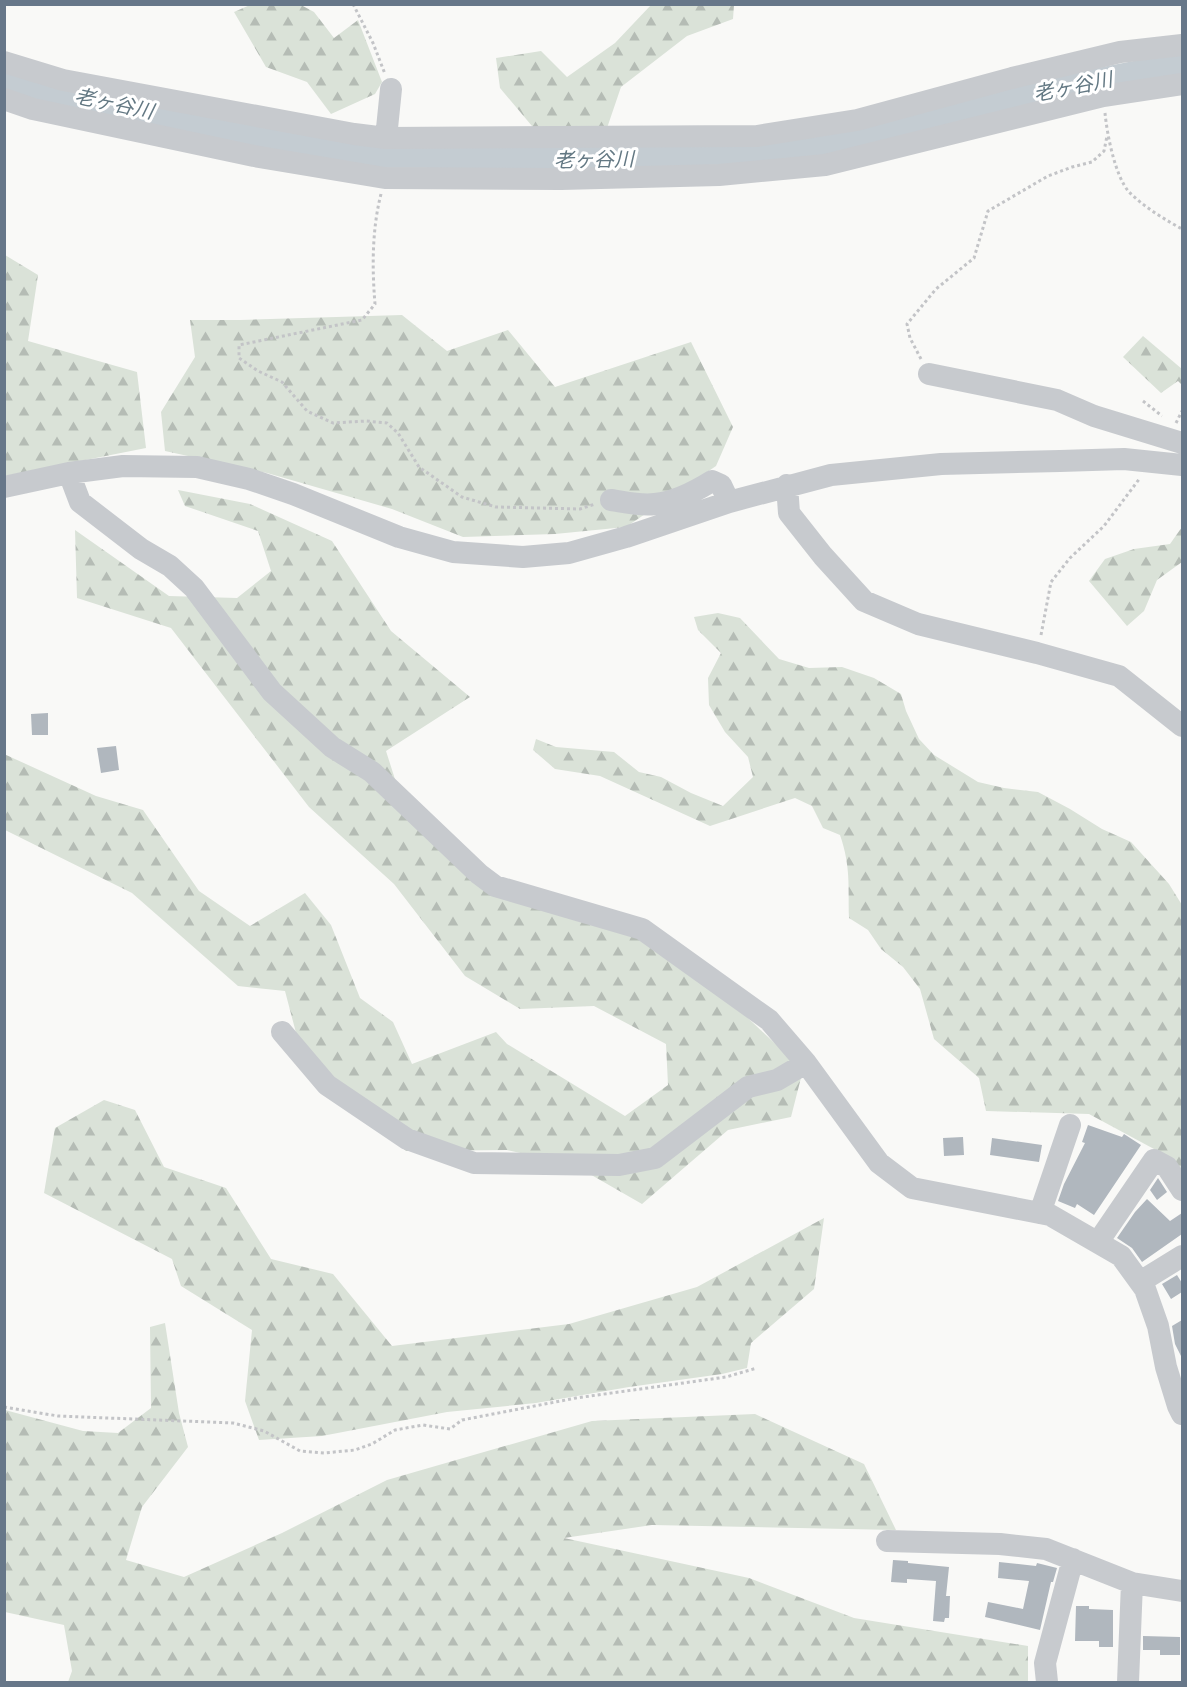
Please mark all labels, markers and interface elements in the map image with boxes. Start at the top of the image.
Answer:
water label: 老ヶ谷川 [1031,65,1117,109]
water label: 老ヶ谷川 [72,82,158,127]
water label: 老ヶ谷川 [554,145,636,175]

